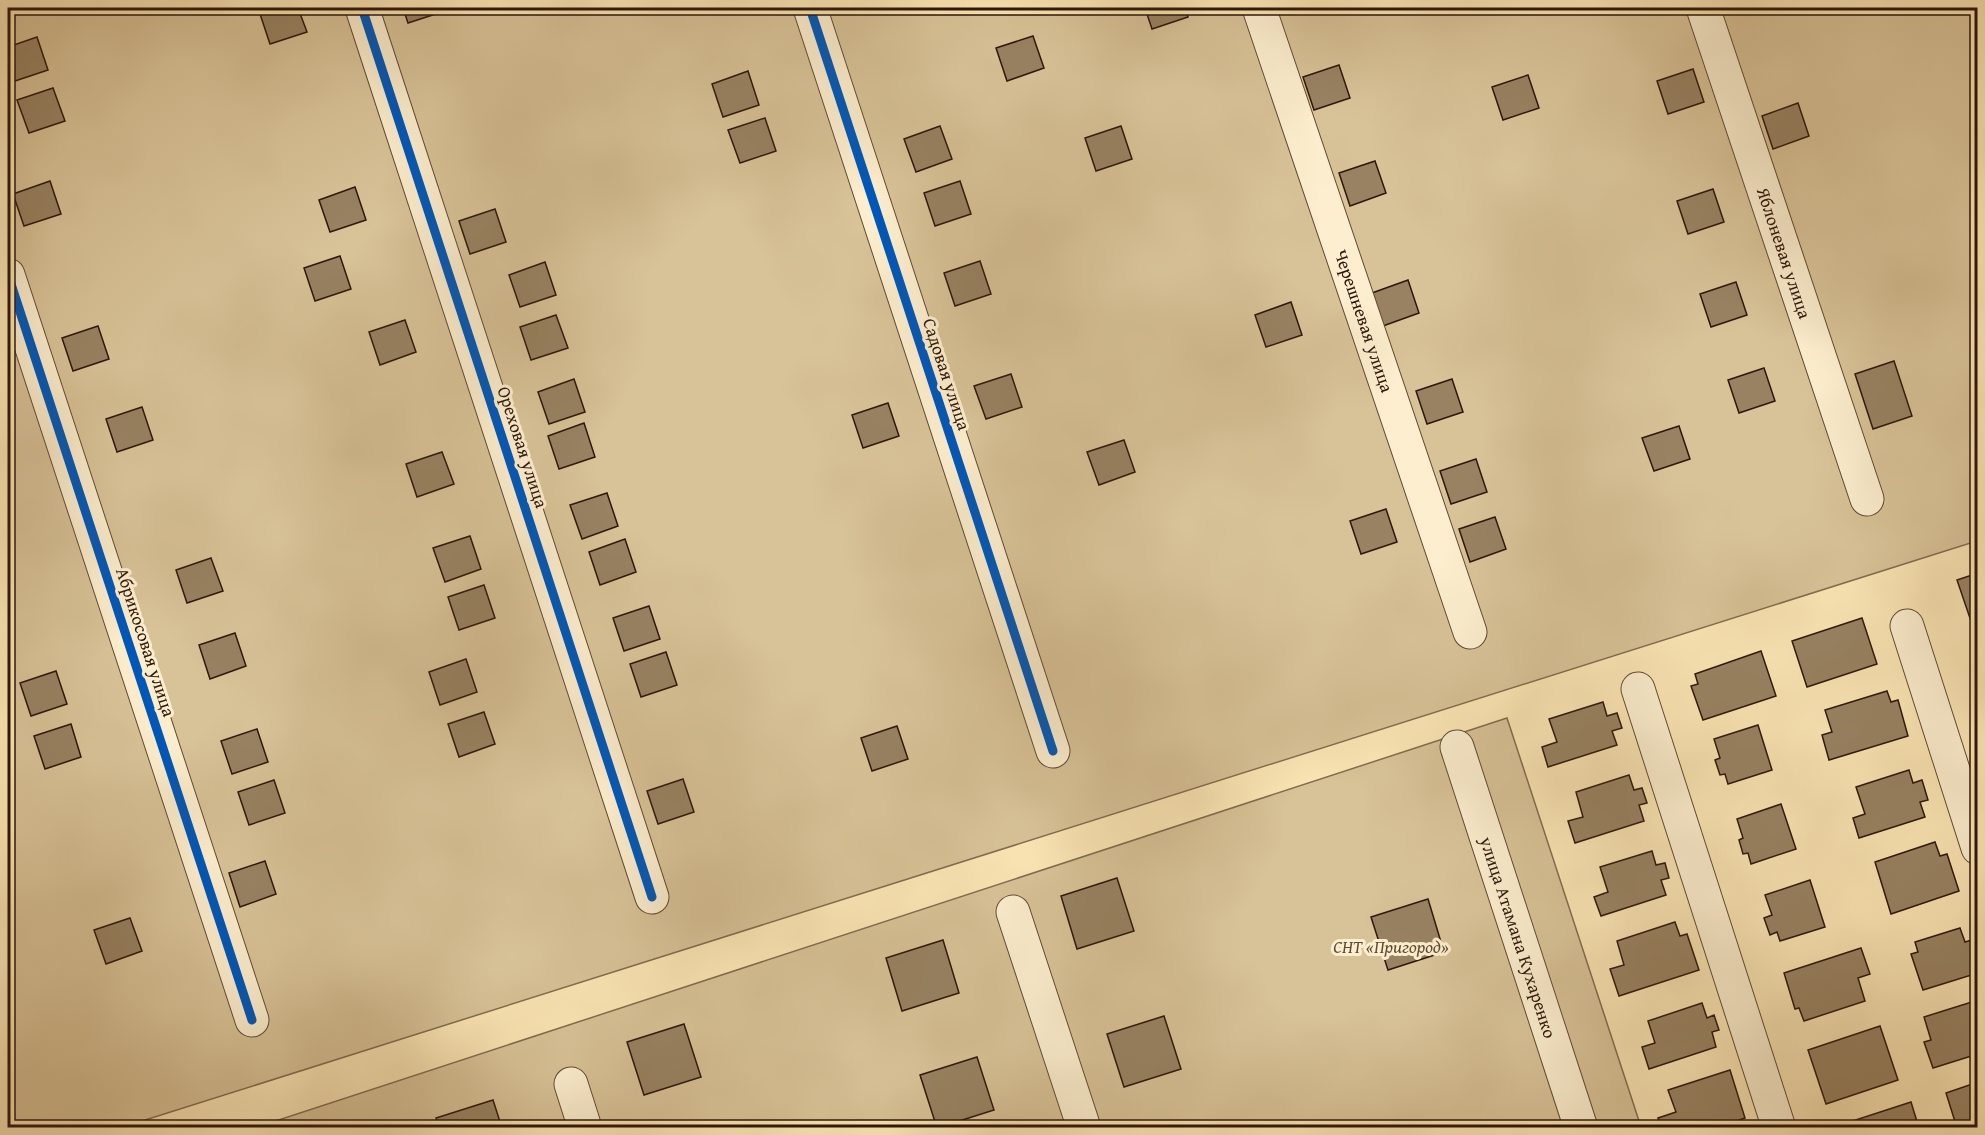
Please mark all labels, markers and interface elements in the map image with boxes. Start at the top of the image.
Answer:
street label: Яблоневая улица [1750,183,1819,322]
street label: Черешневая улица [1328,246,1402,396]
street label: Садовая улица [916,315,978,434]
street label: Ореховая улица [491,383,556,512]
street label: Абрикосовая улица [109,564,183,720]
street label: улица Атамана Кухаренко [1473,832,1564,1041]
park label: СНТ «Пригород» [1333,933,1449,960]

